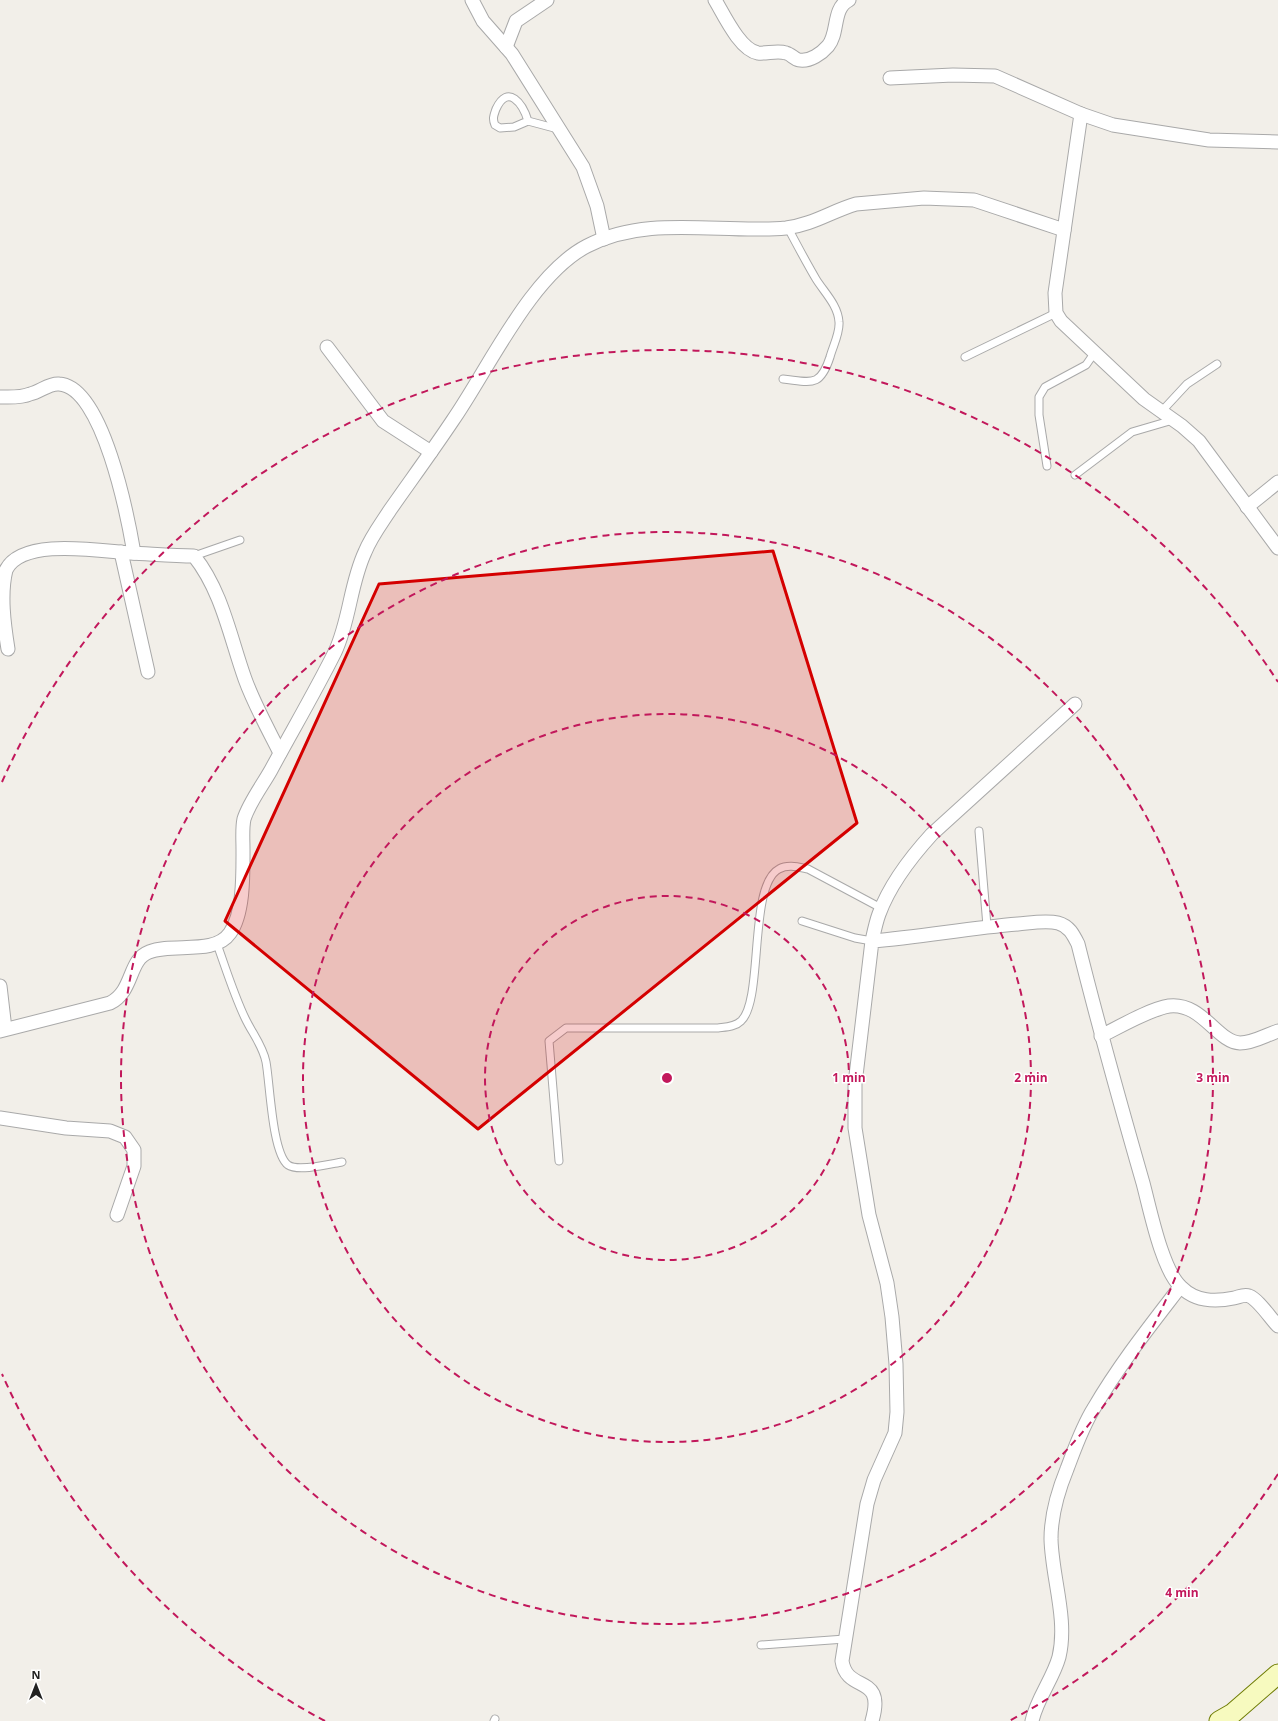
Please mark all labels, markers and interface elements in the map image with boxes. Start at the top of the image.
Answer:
text: 1 min [832,1069,866,1086]
text: 2 min [1014,1069,1048,1086]
text: 3 min [1196,1069,1230,1086]
centre of rings [660,1071,674,1085]
text: 4 min [1165,1584,1199,1601]
north arrow [16,1665,56,1705]
text: N [32,1667,40,1682]

